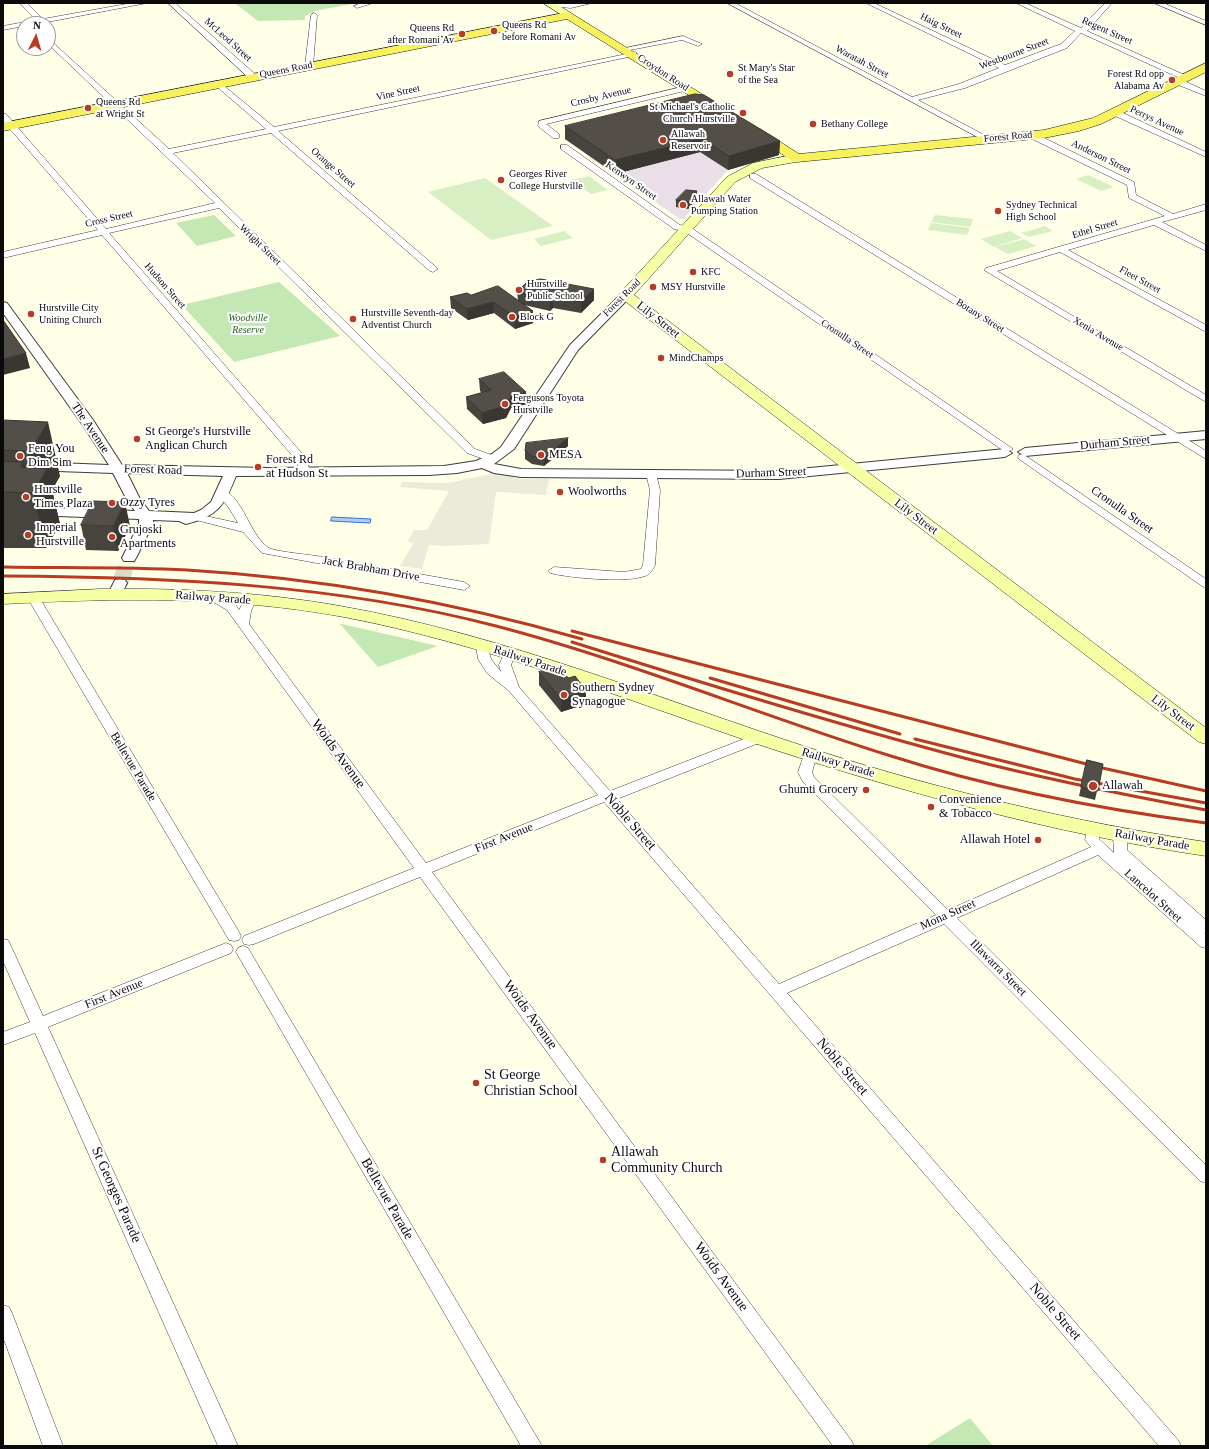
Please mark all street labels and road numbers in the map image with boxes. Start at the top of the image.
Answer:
street label: Haig Street [918,11,964,41]
street label: Regent Street [1080,15,1134,47]
street label: McLeod Street [202,16,254,64]
street label: Westbourne Street [978,35,1050,73]
street label: Waratah Street [833,43,891,81]
street label: Croydon Road [635,52,691,94]
street label: Queens Road [259,59,313,81]
street label: Vine Street [375,82,421,104]
street label: Crosby Avenue [570,84,632,110]
street label: Perrys Avenue [1128,103,1186,139]
street label: Forest Road [983,129,1033,145]
street label: Anderson Street [1069,137,1133,177]
street label: Orange Street [308,145,358,191]
street label: Kenwyn Street [603,159,659,203]
street label: Cross Street [84,208,134,230]
street label: Ethel Street [1071,216,1119,242]
street label: Wright Street [236,222,284,268]
street label: Hudson Street [142,261,188,311]
street label: Fleet Street [1117,264,1163,296]
street label: Forest Road [601,277,643,319]
street label: Botany Street [954,296,1006,336]
street label: Lily Street [633,299,683,341]
street label: Xenia Avenue [1071,314,1125,354]
street label: Cronulla Street [818,317,876,361]
street label: The Avenue [68,400,112,456]
street label: Durham Street [1079,433,1151,453]
street label: Forest Road [124,462,182,478]
street label: Durham Street [736,465,806,481]
street label: Cronulla Street [1088,483,1156,537]
street label: Lily Street [891,496,941,538]
street label: Jack Brabham Drive [321,553,421,585]
street label: Railway Parade [175,588,251,608]
street label: Railway Parade [492,642,568,680]
street label: Lily Street [1148,692,1198,734]
street label: Woids Avenue [307,716,369,792]
street label: Bellevue Parade [107,730,159,804]
street label: Railway Parade [800,745,876,781]
street label: Noble Street [601,790,659,854]
street label: First Avenue [473,820,535,856]
street label: Railway Parade [1114,826,1190,854]
street label: Lancelot Street [1121,866,1185,926]
street label: Mona Street [918,896,978,934]
street label: Illawarra Street [967,937,1029,999]
street label: First Avenue [83,976,145,1012]
street label: Woids Avenue [499,977,561,1053]
street label: Noble Street [813,1035,871,1099]
street label: St Georges Parade [87,1144,145,1246]
street label: Bellevue Parade [357,1155,417,1243]
street label: Woids Avenue [690,1239,752,1315]
street label: Noble Street [1026,1280,1084,1344]

